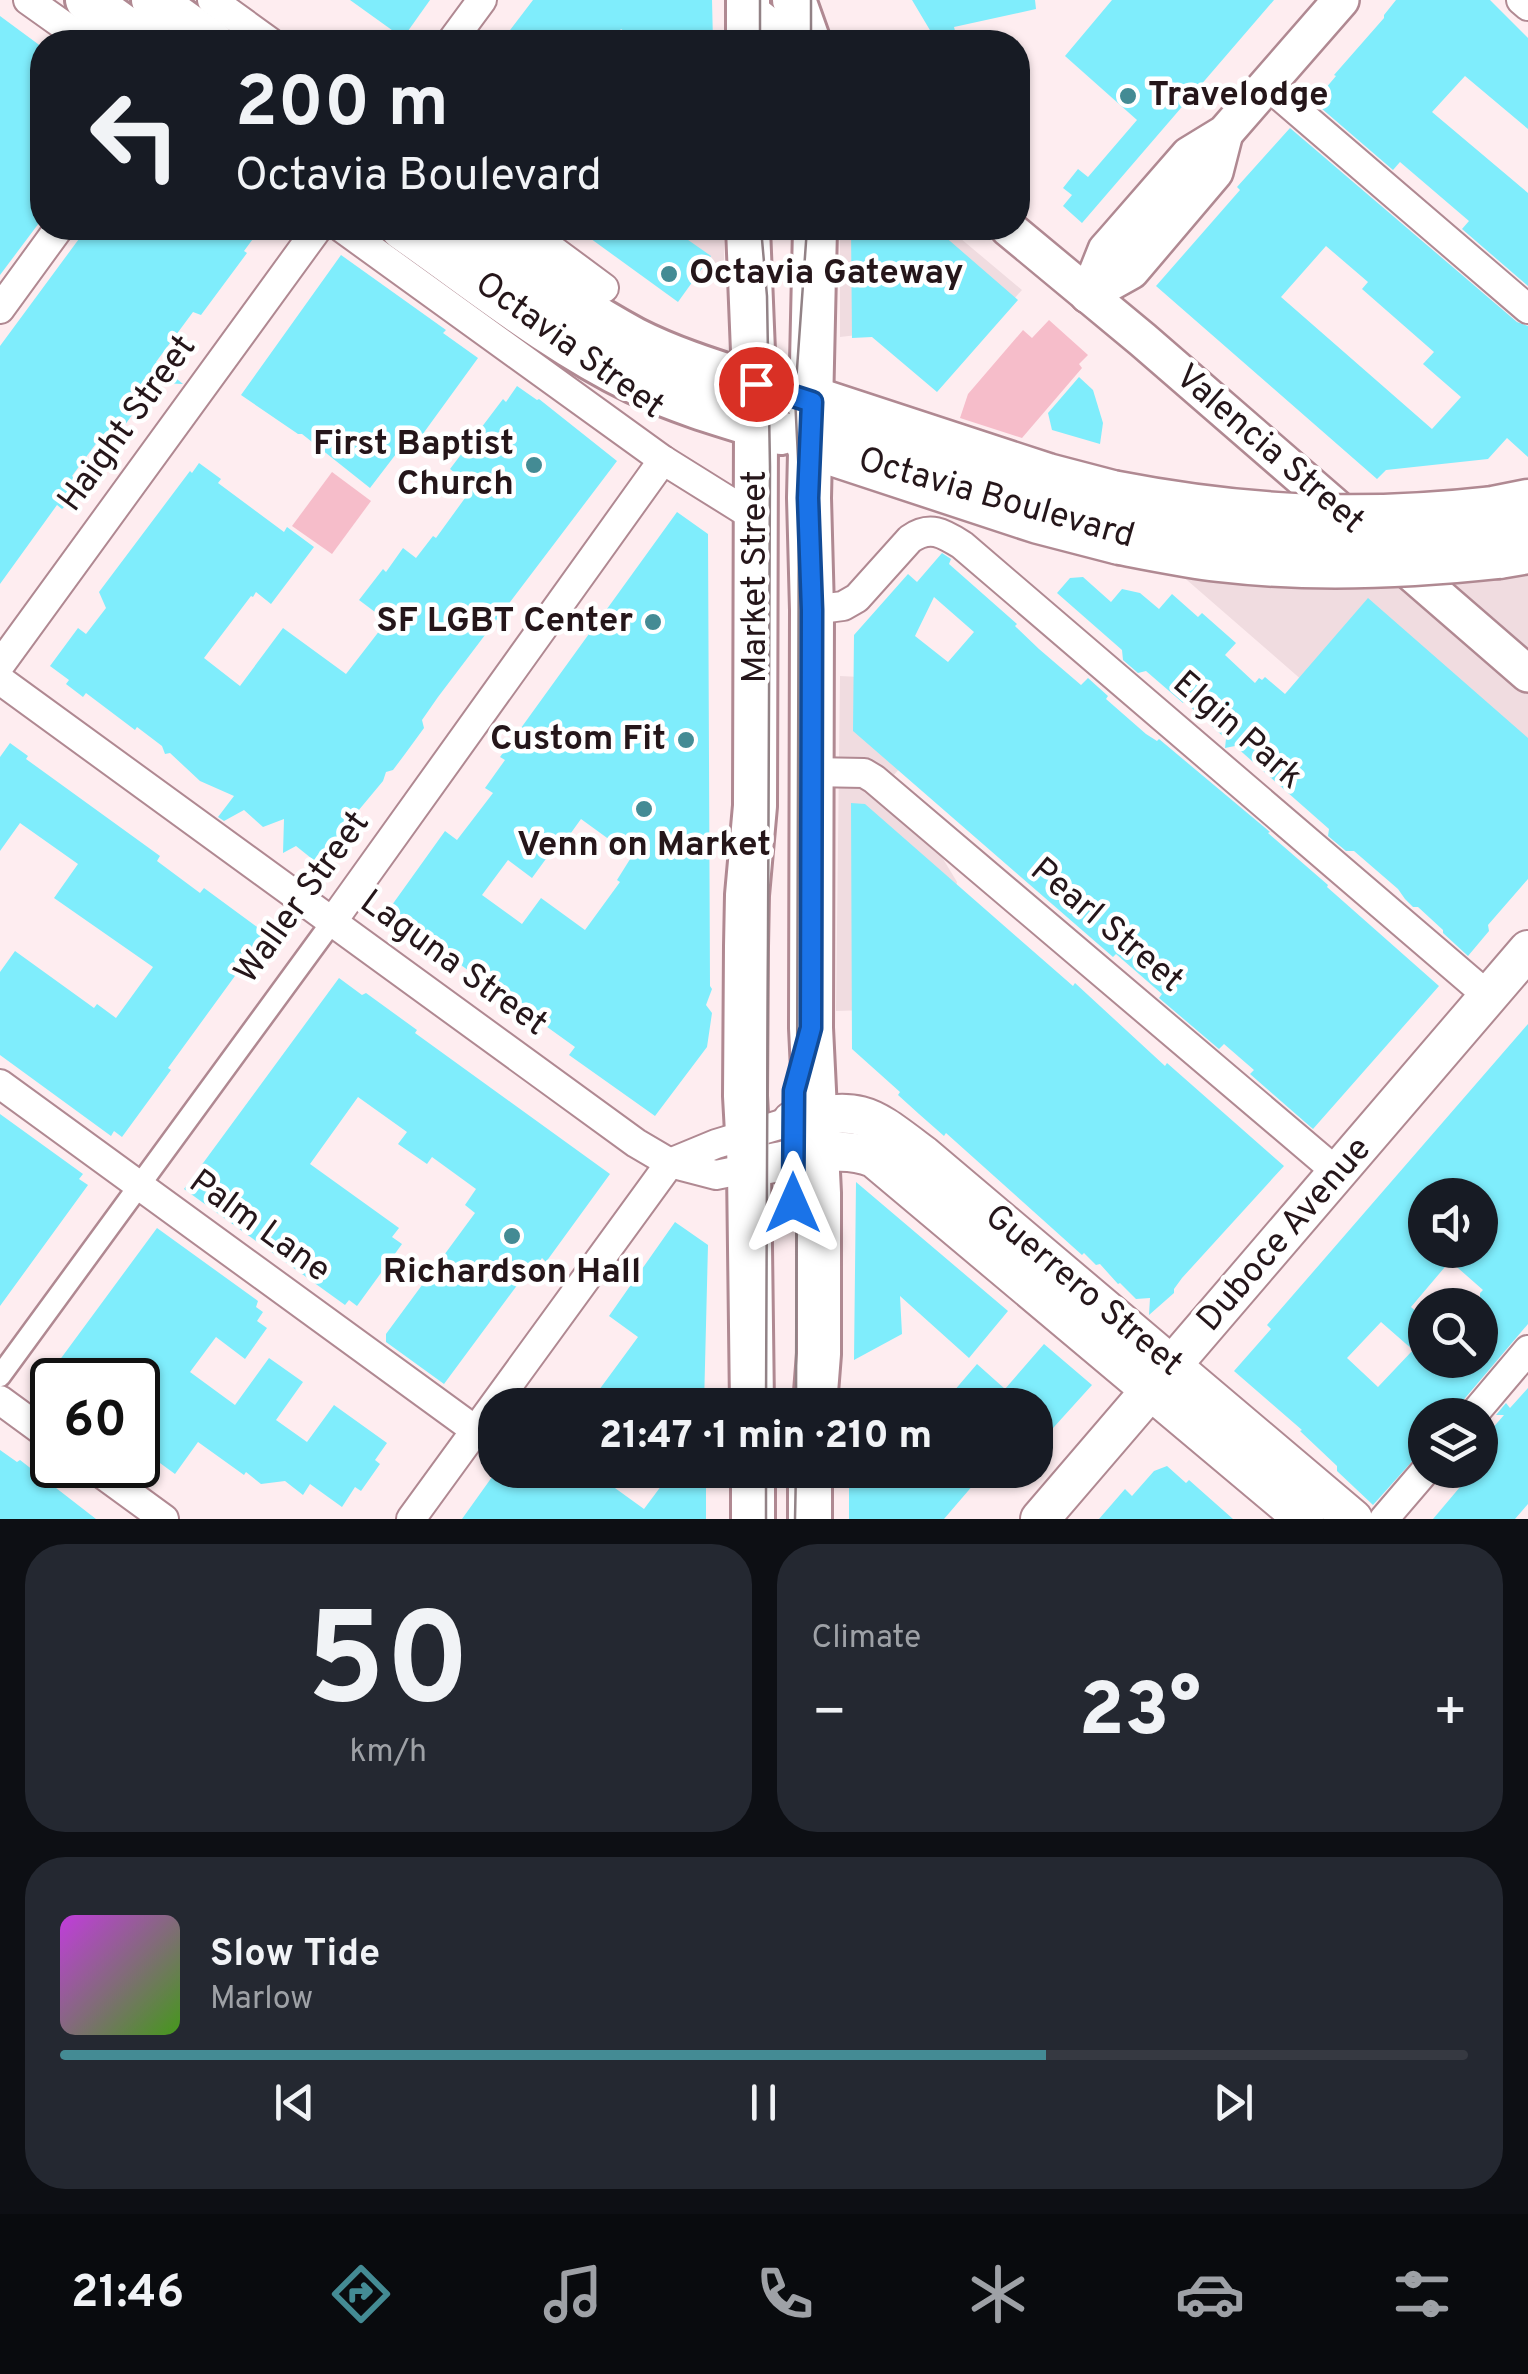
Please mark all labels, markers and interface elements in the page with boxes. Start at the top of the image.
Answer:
text: 200 m [235,62,449,151]
icon: left [70,70,200,200]
place label: Travelodge [1148,74,1329,118]
marker: Travelodge [1117,85,1139,107]
text: Octavia Boulevard [235,149,602,206]
place label: Octavia Gateway [689,252,964,296]
street label: Octavia Street [466,263,672,429]
marker: Octavia Gateway [658,263,680,285]
street label: Haight Street [49,327,207,521]
pin [714,342,799,427]
street label: Valencia Street [1165,356,1373,544]
icon: arrive [729,357,784,412]
place label: First Baptist Church [313,423,514,507]
street label: Octavia Boulevard [853,439,1139,559]
marker: First Baptist Church [523,454,545,476]
street label: Market Street [734,470,778,684]
place label: SF LGBT Center [376,600,633,644]
marker: SF LGBT Center [642,611,664,633]
street label: Elgin Park [1163,662,1311,800]
place label: Custom Fit [490,718,666,762]
marker: Custom Fit [675,729,697,751]
marker: Venn on Market [633,798,655,820]
street label: Waller Street [226,803,380,993]
place label: Venn on Market [517,824,771,868]
street label: Pearl Street [1020,849,1192,1003]
street label: Laguna Street [351,881,555,1047]
street label: Duboce Avenue [1188,1128,1382,1342]
position arrow [741,1151,845,1255]
street label: Palm Lane [180,1161,338,1293]
map controls [1408,1178,1498,1488]
button: sound [1408,1178,1498,1268]
street label: Guerrero Street [975,1195,1191,1387]
marker: Richardson Hall [501,1225,523,1247]
place label: Richardson Hall [383,1251,641,1295]
button: search [1408,1288,1498,1378]
speed limit sign: 60 [30,1358,160,1488]
button: layers [1408,1398,1498,1488]
text: 21:47 · 1 min · 210 m [599,1413,932,1462]
text: 50 [306,1585,471,1750]
text: Climate [812,1619,921,1659]
text: 23° [1079,1667,1201,1762]
text: − [812,1680,847,1750]
text: + [1433,1680,1468,1750]
text: km/h [349,1733,427,1773]
text: Slow Tide [210,1931,380,1980]
text: Marlow [210,1980,313,2020]
icon: previous [267,2075,322,2130]
icon: pause [736,2075,791,2130]
icon: next [1206,2075,1261,2130]
icon: directions [326,2259,396,2329]
icon: music [538,2259,608,2329]
icon: phone [750,2259,820,2329]
icon: climate [963,2259,1033,2329]
icon: car [1175,2259,1245,2329]
icon: filters [1387,2259,1457,2329]
text: 21:46 [71,2266,184,2323]

